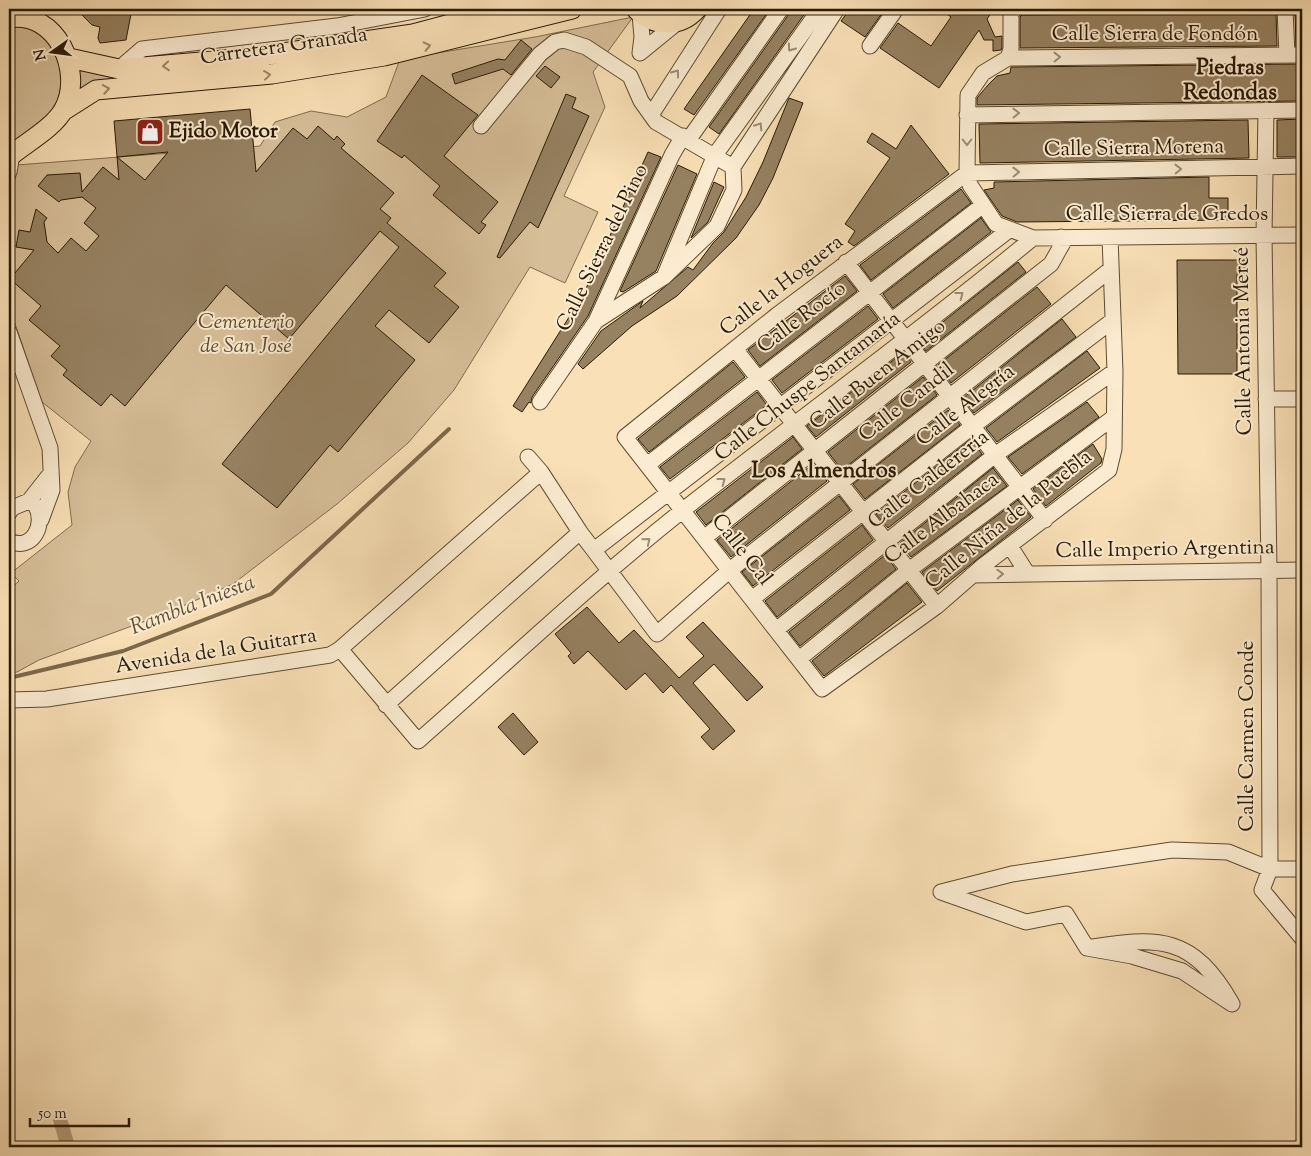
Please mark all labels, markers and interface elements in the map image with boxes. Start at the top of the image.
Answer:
street label: Carretera Granada [198,20,370,74]
street label: Calle Sierra de Fondón [1052,20,1258,50]
north arrow [28,28,78,78]
one-way arrow [423,41,432,52]
one-way arrow [788,43,798,52]
text: N [30,47,52,63]
one-way arrow [1054,52,1061,62]
district label: Piedras Redondas [1183,53,1277,110]
one-way arrow [162,60,170,71]
one-way arrow [264,70,272,81]
one-way arrow [671,70,679,79]
one-way arrow [101,84,110,94]
one-way arrow [1012,108,1020,119]
shop icon: Ejido Motor [135,117,165,147]
place label: Ejido Motor [169,117,278,147]
one-way arrow [753,122,762,132]
street label: Calle Sierra Morena [1044,132,1225,166]
one-way arrow [962,138,972,146]
street label: Calle Sierra del Pino [549,159,657,337]
one-way arrow [1175,164,1183,174]
one-way arrow [1012,167,1020,177]
street label: Calle Sierra de Gredos [1066,200,1268,230]
street label: Calle la Hoguera [714,228,851,344]
street label: Calle Antonia Mercé [1227,247,1261,435]
street label: Calle Rocío [751,274,853,362]
one-way arrow [955,292,964,301]
street label: Calle Chuspe Santamaría [709,305,908,469]
park label: Cementerio de San José [198,308,294,362]
street label: Calle Buen Amigo [803,312,953,438]
street label: Calle Candil [853,356,961,450]
street label: Calle Alegría [910,358,1022,454]
street label: Calle Calderería [862,423,996,537]
street label: Calle Niña de la Puebla [919,443,1099,597]
district label: Los Almendros [752,456,897,488]
street label: Calle Albahaca [878,466,1006,572]
one-way arrow [716,479,725,487]
street label: Calle Cal [703,508,779,593]
street label: Calle Imperio Argentina [1055,533,1275,567]
one-way arrow [641,538,650,547]
water label: Rambla Iniesta [126,567,260,645]
one-way arrow [996,569,1004,580]
street label: Avenida de la Guitarra [113,621,319,683]
street label: Calle Carmen Conde [1233,640,1263,832]
scale bar [30,1096,129,1128]
text: 50 m [37,1104,67,1125]

